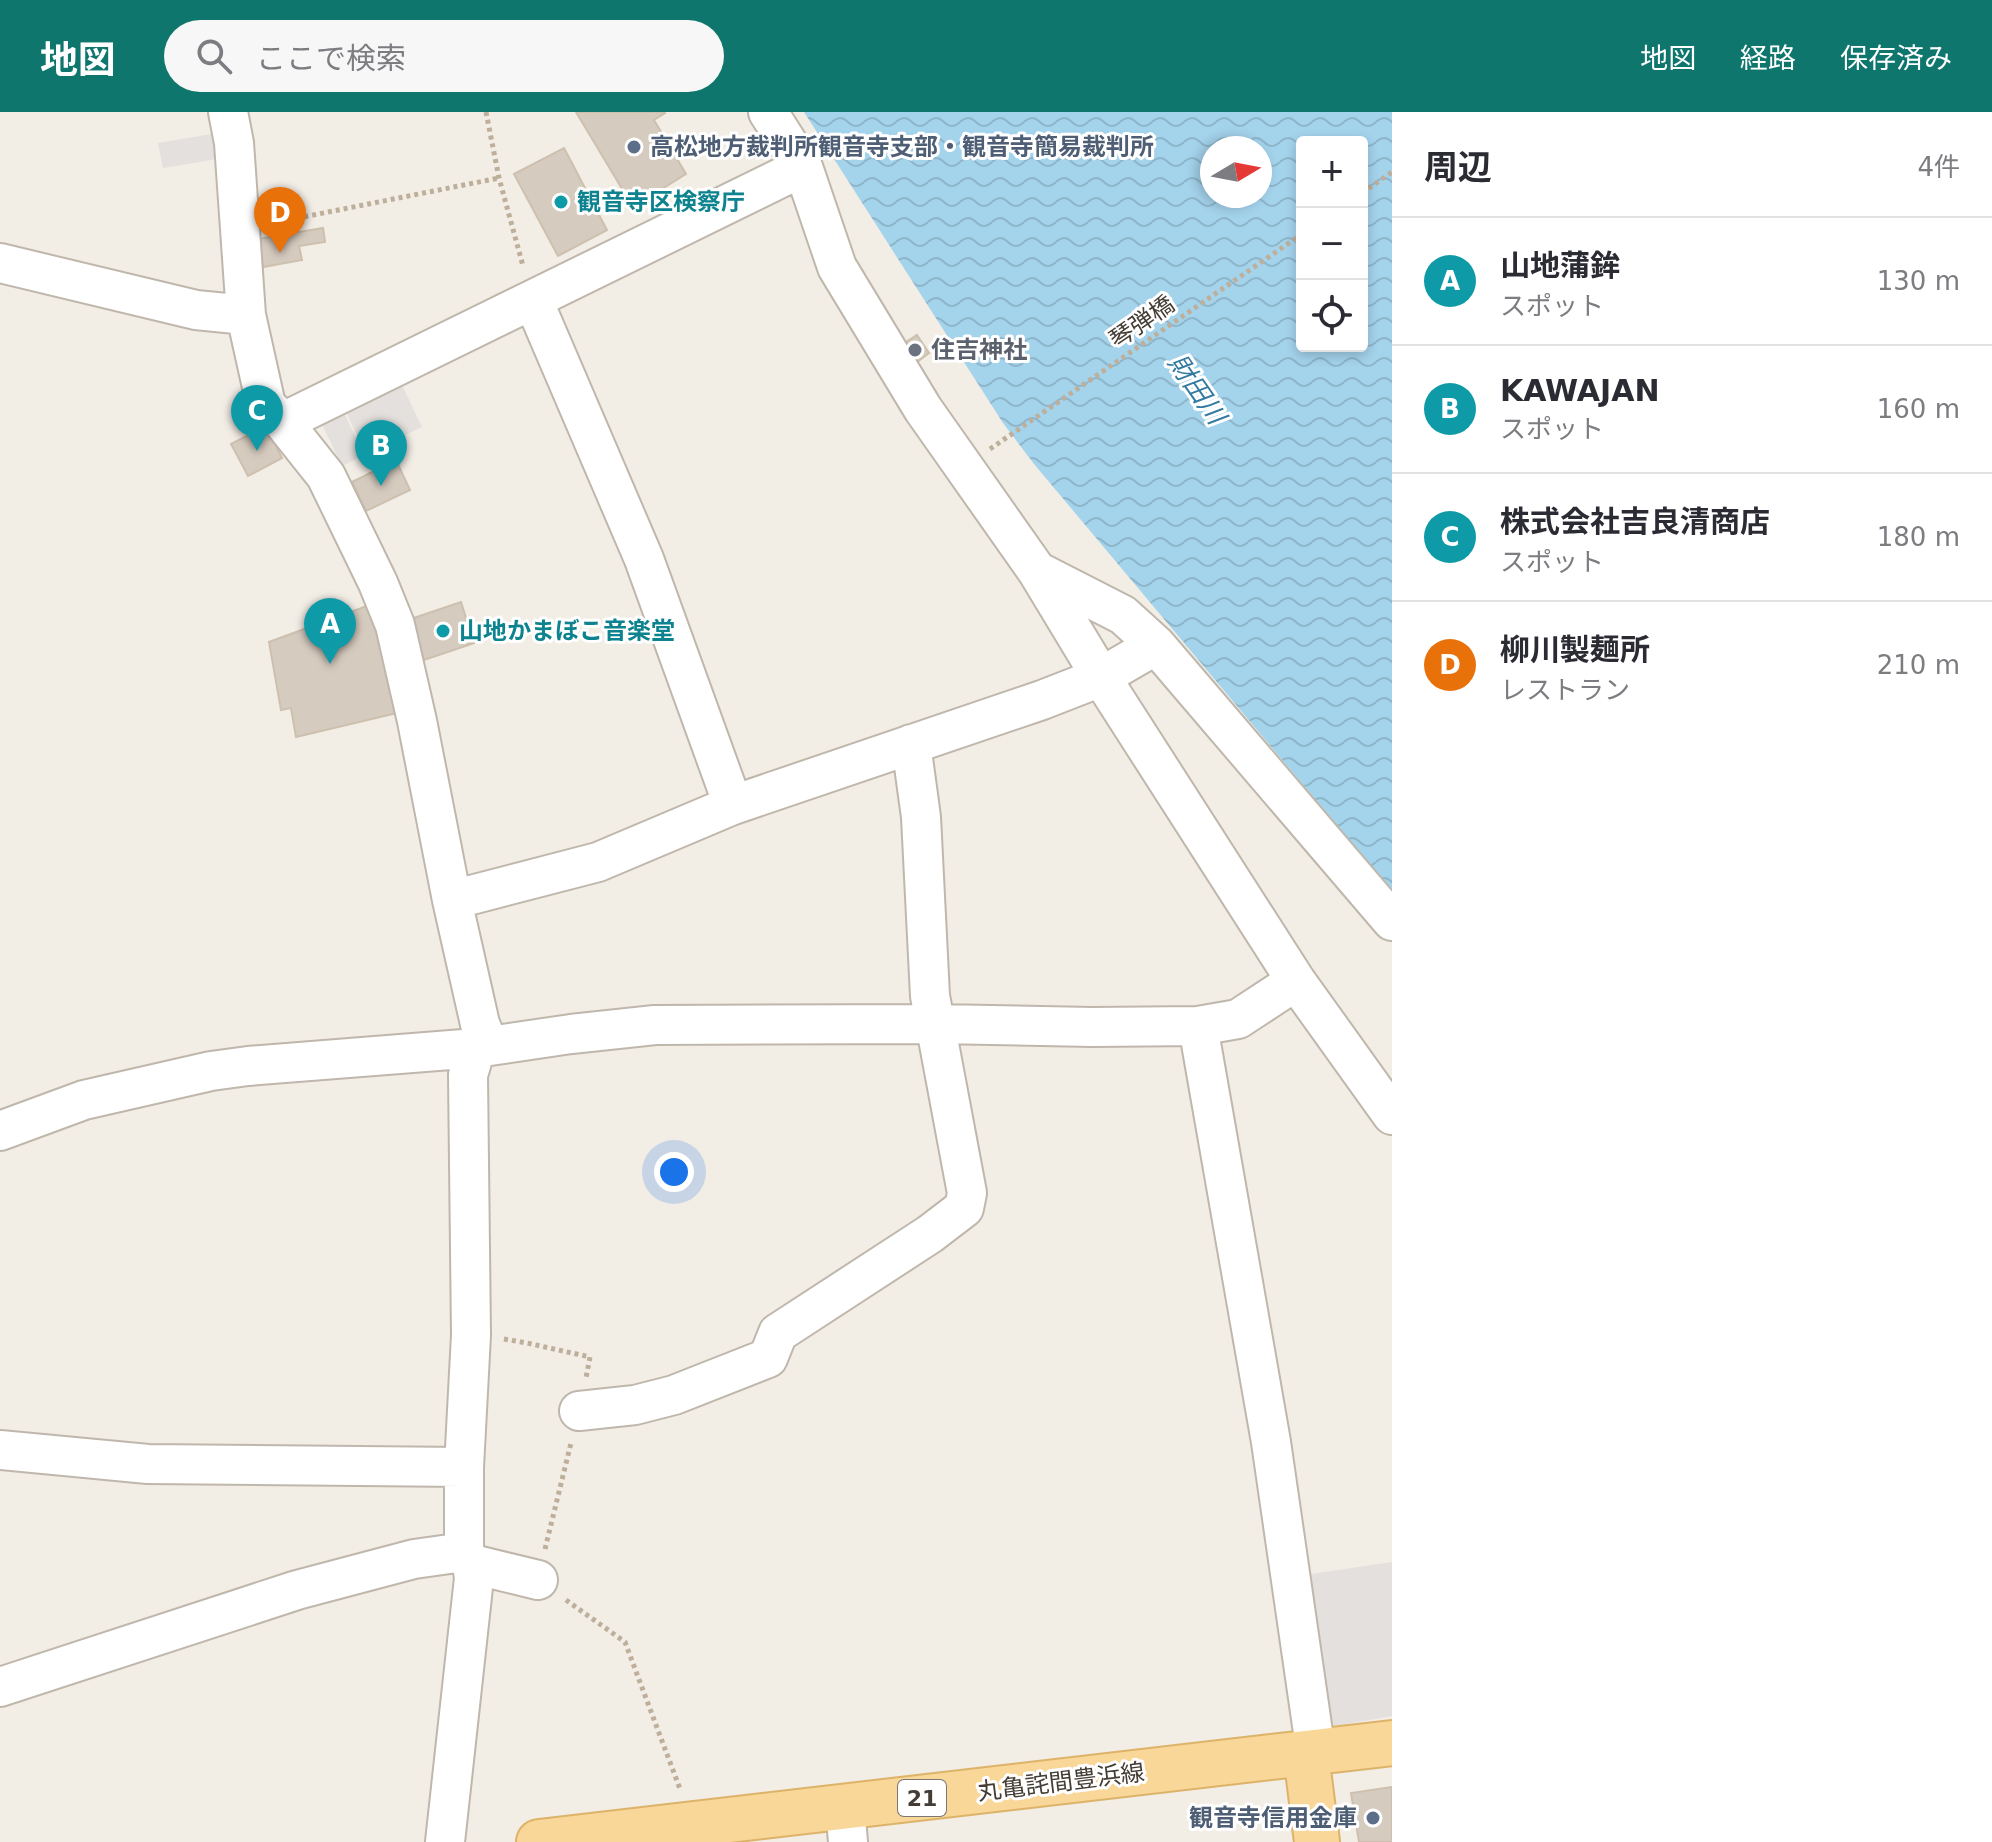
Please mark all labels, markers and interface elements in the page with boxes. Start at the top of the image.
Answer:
search box [164,20,724,92]
icon: search [192,34,236,78]
text: 地図 [40,38,116,82]
text: ここで検索 [256,41,406,76]
text: 地図 [1640,42,1696,75]
text: 経路 [1740,42,1796,75]
text: 保存済み [1840,42,1952,75]
place label: 高松地方裁判所観音寺支部・観音寺簡易裁判所 [650,133,1154,161]
north arrow [1200,136,1272,208]
map controls [1296,136,1368,352]
button: + [1296,136,1368,208]
marker: 高松地方裁判所観音寺支部・観音寺簡易裁判所 [625,138,643,156]
text: 周辺 [1424,147,1492,187]
text: 4件 [1917,152,1960,182]
pin: D [254,187,306,253]
place label: 観音寺区検察庁 [577,188,745,216]
marker: 観音寺区検察庁 [552,193,570,211]
button: − [1296,208,1368,280]
text: 山地蒲鉾 [1500,248,1620,283]
text: A [1440,266,1460,296]
text: 130 m [1877,266,1960,296]
button: locate [1296,280,1368,352]
street label: 琴弾橋 [1104,290,1180,354]
text: スポット [1500,291,1604,321]
place label: 住吉神社 [931,336,1027,364]
marker: 住吉神社 [906,341,924,359]
water label: 財田川 [1162,348,1233,432]
text: KAWAJAN [1500,373,1660,408]
pin: C [231,385,283,451]
text: B [1440,394,1460,424]
text: 160 m [1877,394,1960,424]
text: スポット [1500,414,1604,444]
pin: B [355,420,407,486]
text: 株式会社吉良清商店 [1500,504,1770,539]
text: C [1440,522,1460,552]
text: 180 m [1877,522,1960,552]
text: スポット [1500,547,1604,577]
pin: A [304,598,356,664]
place label: 山地かまぼこ音楽堂 [459,617,675,645]
marker: 山地かまぼこ音楽堂 [434,622,452,640]
text: 柳川製麺所 [1500,632,1650,667]
text: D [1439,650,1461,680]
text: 210 m [1877,650,1960,680]
text: レストラン [1500,675,1630,705]
your location [654,1152,694,1192]
street label: 丸亀詫間豊浜線 [976,1758,1146,1806]
road number: 21 [898,1780,946,1816]
place label: 観音寺信用金庫 [1189,1804,1357,1832]
marker: 観音寺信用金庫 [1364,1809,1382,1827]

